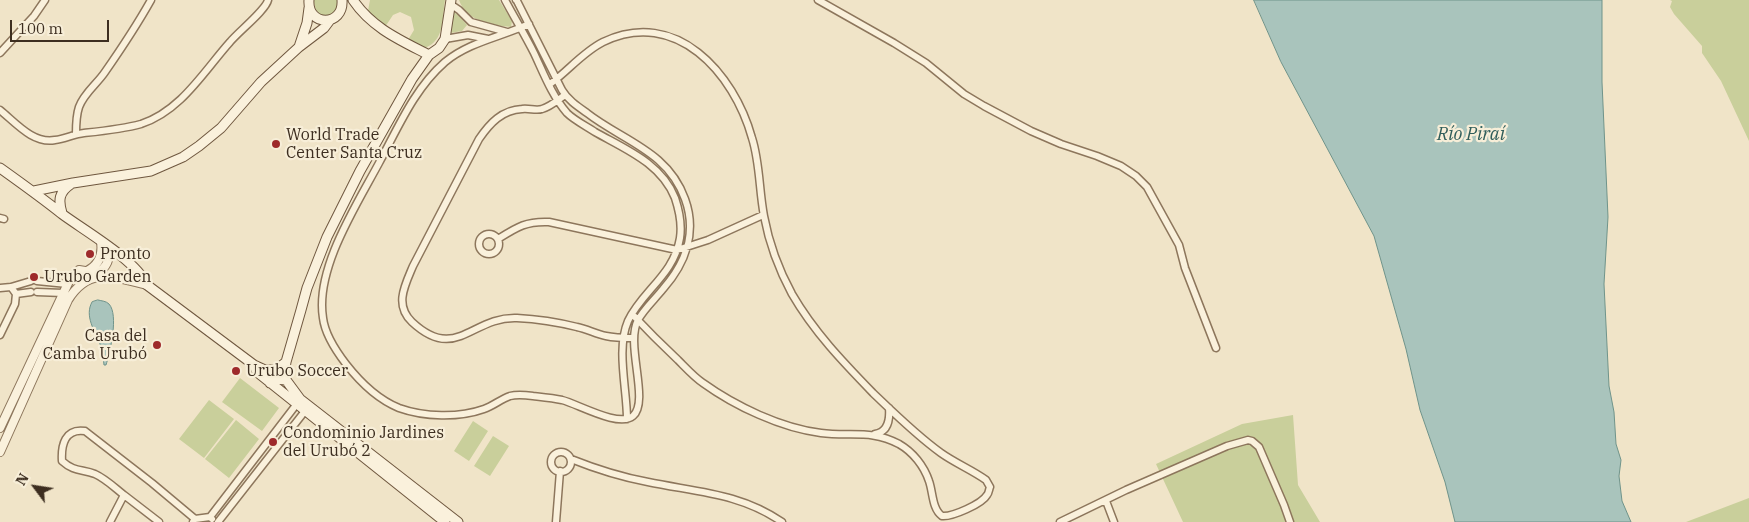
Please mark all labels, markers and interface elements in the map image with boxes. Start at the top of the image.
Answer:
scale bar [12,10,111,42]
text: 100 m [18,19,63,38]
water label: Río Piraí [1437,124,1505,146]
place label: World Trade Center Santa Cruz [286,125,422,163]
marker: World Trade Center Santa Cruz [270,138,282,150]
place label: Pronto [100,244,151,264]
marker: Pronto [84,248,96,260]
place label: Urubo Garden [44,267,152,287]
marker: Urubo Garden [28,271,40,283]
place label: Casa del Camba Urubó [43,326,147,364]
marker: Casa del Camba Urubó [151,339,163,351]
place label: Urubo Soccer [246,361,348,381]
marker: Urubo Soccer [230,365,242,377]
place label: Condominio Jardines del Urubó 2 [283,423,444,461]
marker: Condominio Jardines del Urubó 2 [267,436,279,448]
north arrow [10,462,60,512]
text: N [12,470,33,489]

